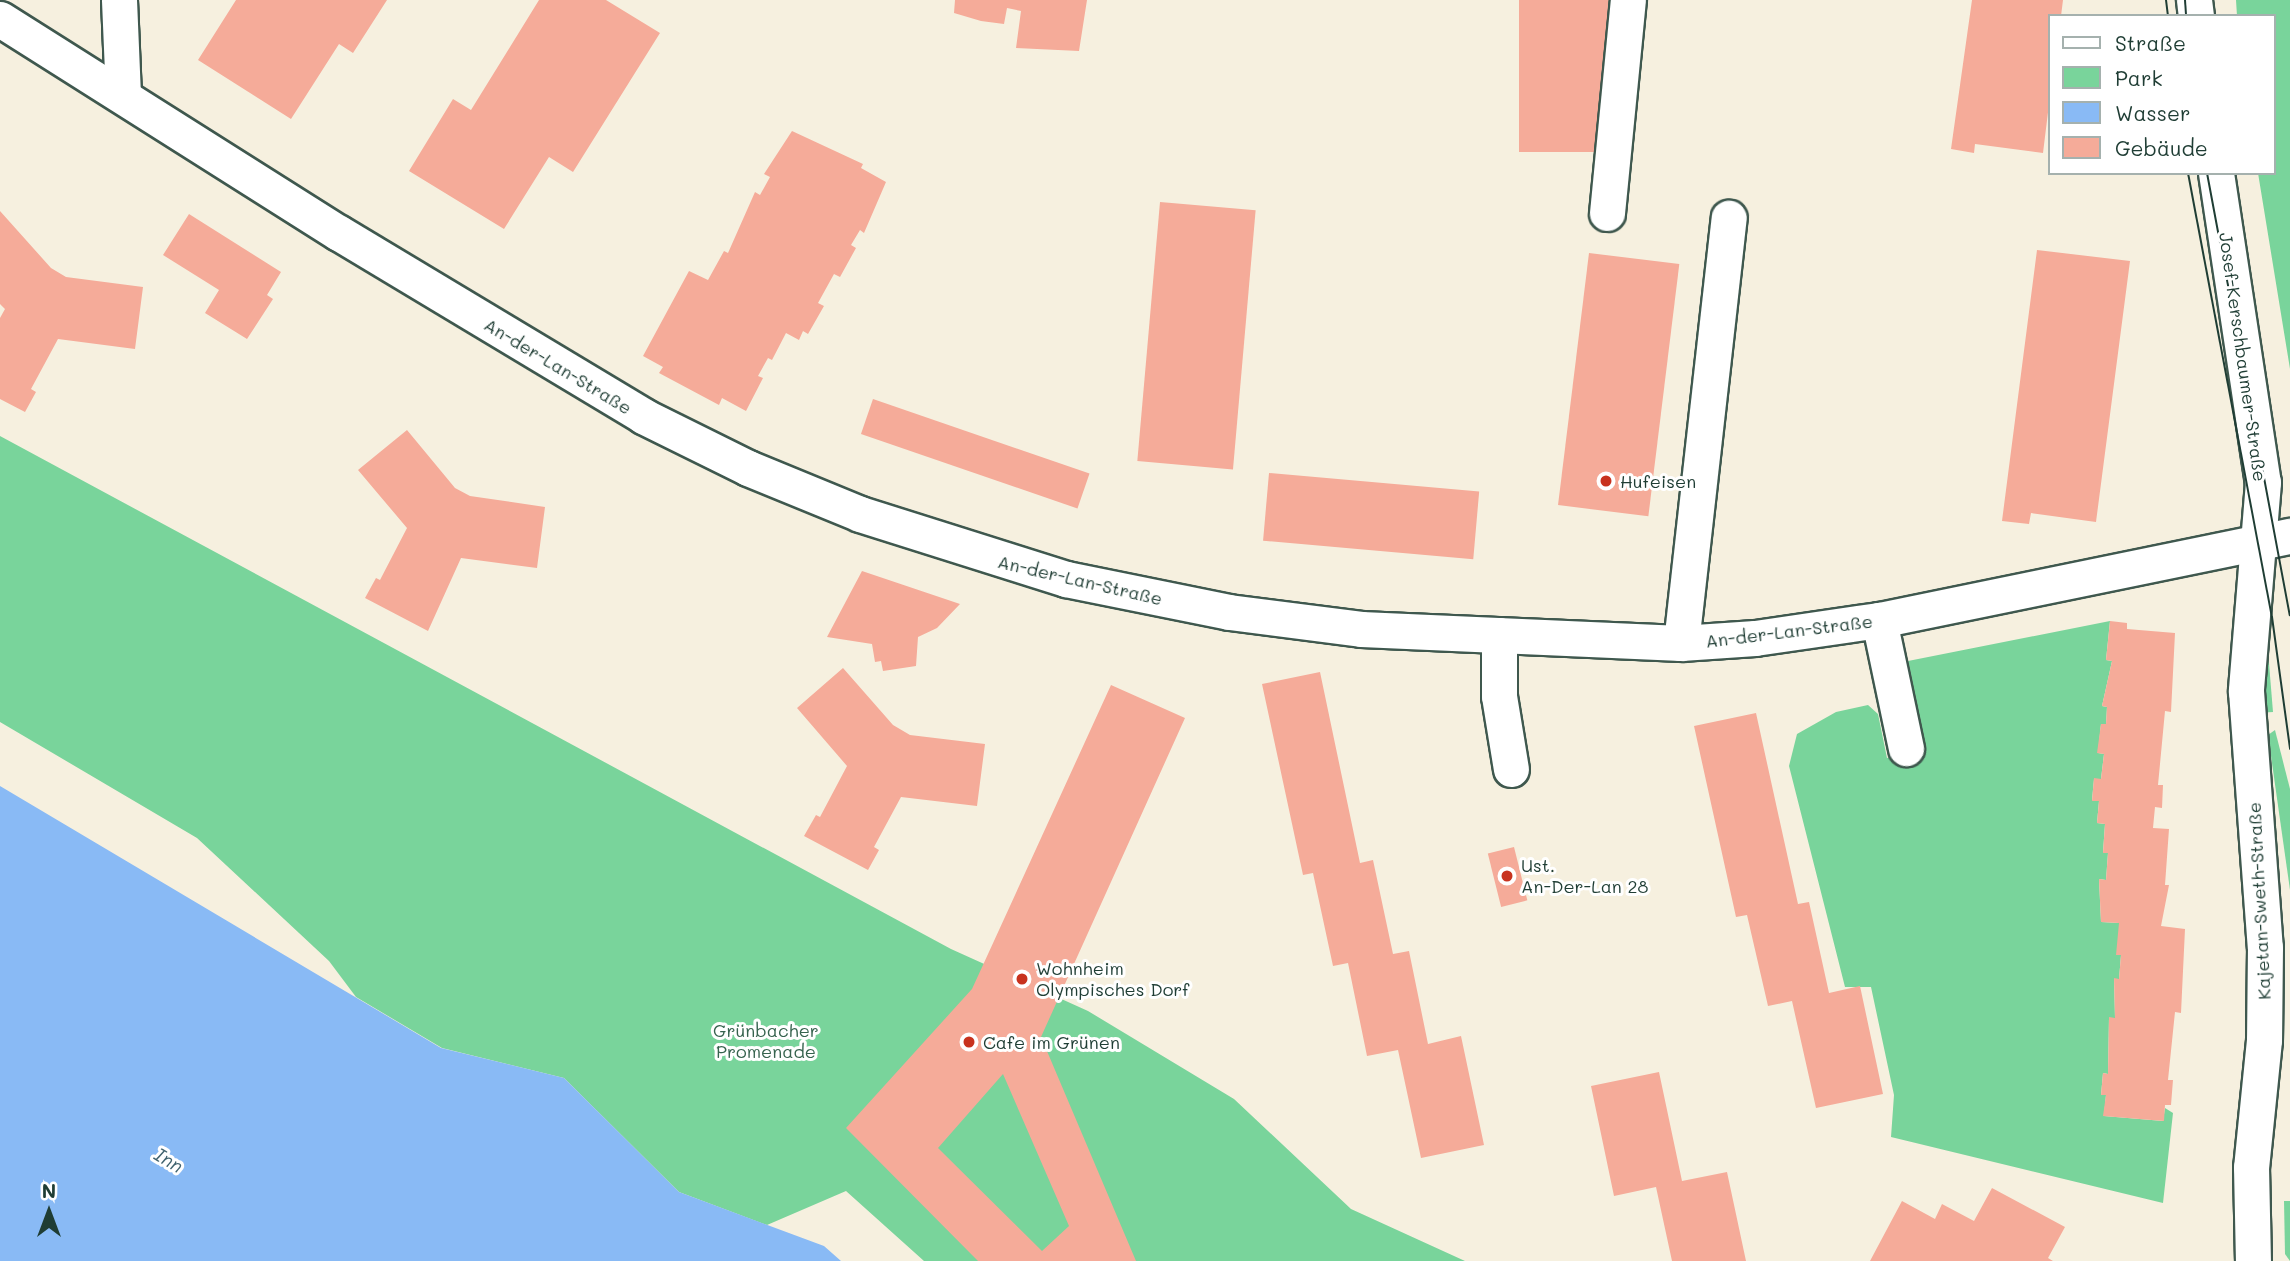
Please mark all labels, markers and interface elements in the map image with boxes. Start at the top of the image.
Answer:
legend [2048,14,2276,175]
text: Straße [2115,29,2186,56]
text: Park [2115,64,2163,91]
text: Wasser [2115,99,2190,126]
text: Gebäude [2115,134,2208,161]
street label: Josef-Kerschbaumer-Straße [2215,231,2271,483]
street label: An-der-Lan-Straße [480,313,636,419]
place label: Hufeisen [1620,470,1696,492]
marker: Hufeisen [1598,473,1614,489]
street label: An-der-Lan-Straße [996,551,1164,609]
street label: An-der-Lan-Straße [1704,610,1874,652]
street label: Kajetan-Sweth-Straße [2243,802,2275,1000]
place label: Ust. An-Der-Lan 28 [1521,855,1648,898]
marker: Ust. An-Der-Lan 28 [1499,868,1515,884]
place label: Wohnheim Olympisches Dorf [1036,958,1189,1000]
marker: Wohnheim Olympisches Dorf [1014,971,1030,987]
park label: Grünbacher Promenade [713,1020,819,1062]
place label: Cafe im Grünen [983,1031,1120,1053]
marker: Cafe im Grünen [961,1034,977,1050]
water label: Inn [151,1143,187,1177]
north arrow [14,1177,84,1247]
text: N [42,1178,56,1203]

